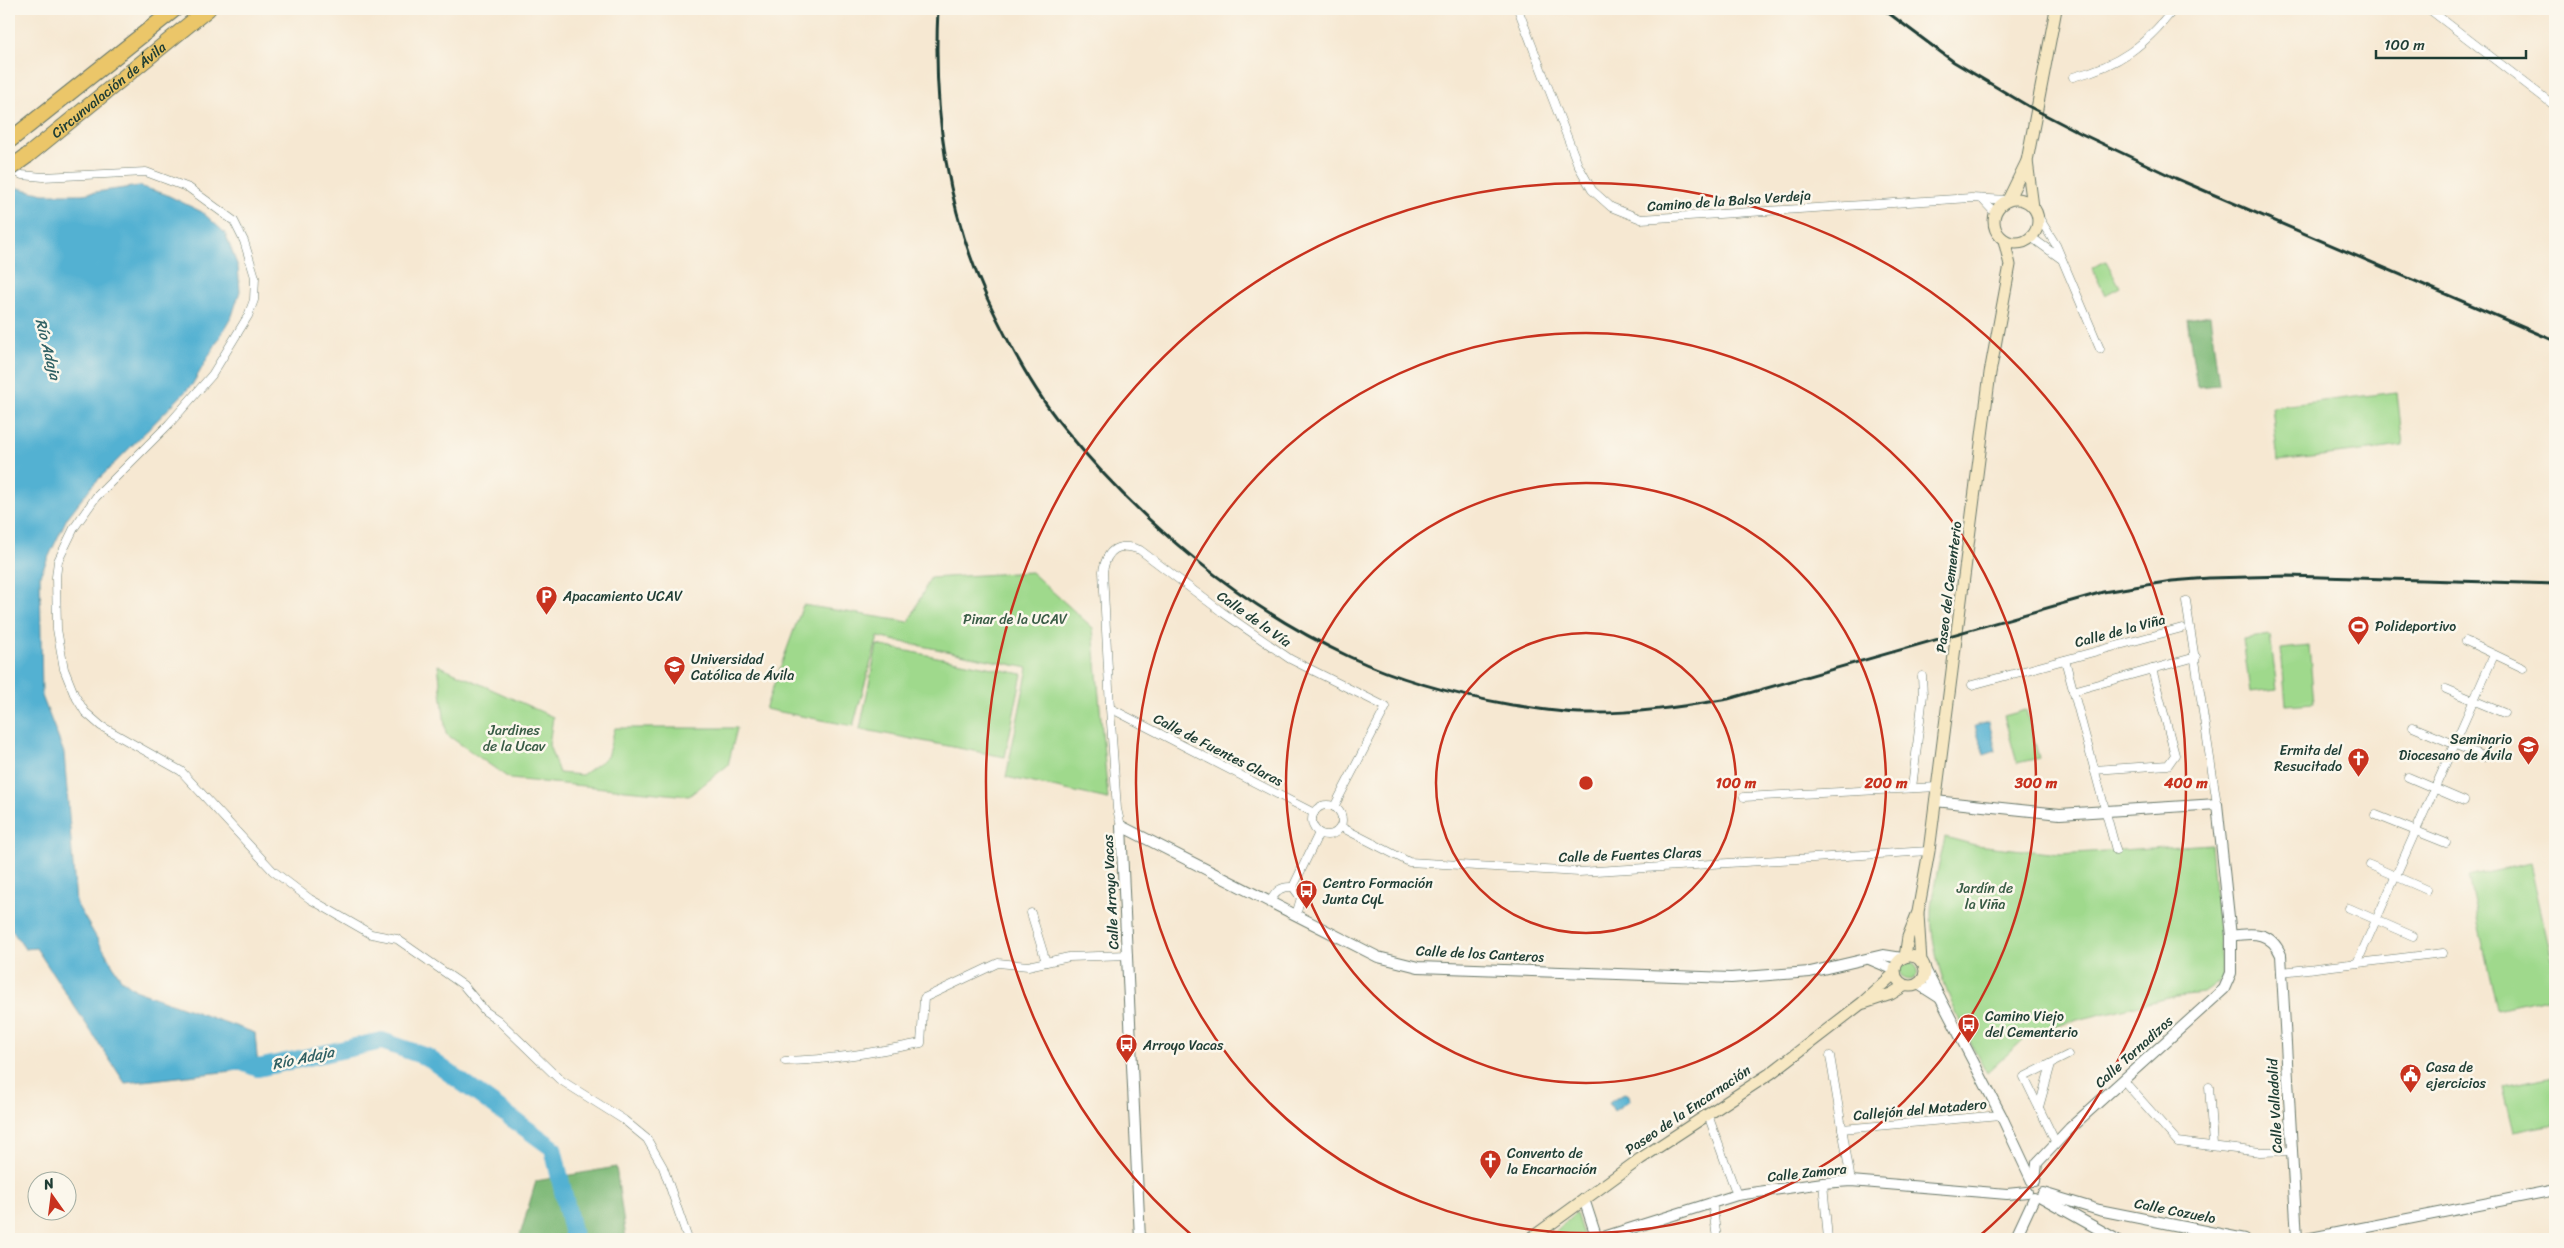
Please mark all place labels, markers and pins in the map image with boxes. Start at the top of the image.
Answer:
parking icon: Apacamiento UCAV [535,584,559,615]
place label: Apacamiento UCAV [562,584,683,609]
sports icon: Polideportivo [2347,614,2371,645]
place label: Polideportivo [2375,614,2456,639]
place label: Universidad Católica de Ávila [691,647,794,688]
school or university icon: Universidad Católica de Ávila [663,655,687,686]
place label: Seminario Diocesano de Ávila [2399,727,2513,768]
school or university icon: Seminario Diocesano de Ávila [2516,735,2540,766]
place label: Ermita del Resucitado [2274,738,2343,779]
church icon: Ermita del Resucitado [2346,746,2370,777]
centre of rings [1577,774,1595,792]
place label: Centro Formación Junta CyL [1322,871,1433,912]
bus stop icon: Centro Formación Junta CyL [1295,879,1319,910]
place label: Camino Viejo del Cementerio [1985,1004,2078,1045]
bus stop icon: Camino Viejo del Cementerio [1957,1012,1981,1043]
bus stop icon: Arroyo Vacas [1115,1033,1139,1064]
place label: Arroyo Vacas [1142,1033,1224,1058]
place label: Casa de ejercicios [2426,1055,2486,1096]
public building icon: Casa de ejercicios [2398,1063,2422,1094]
place label: Convento de la Encarnación [1507,1141,1597,1182]
church icon: Convento de la Encarnación [1479,1149,1503,1180]

